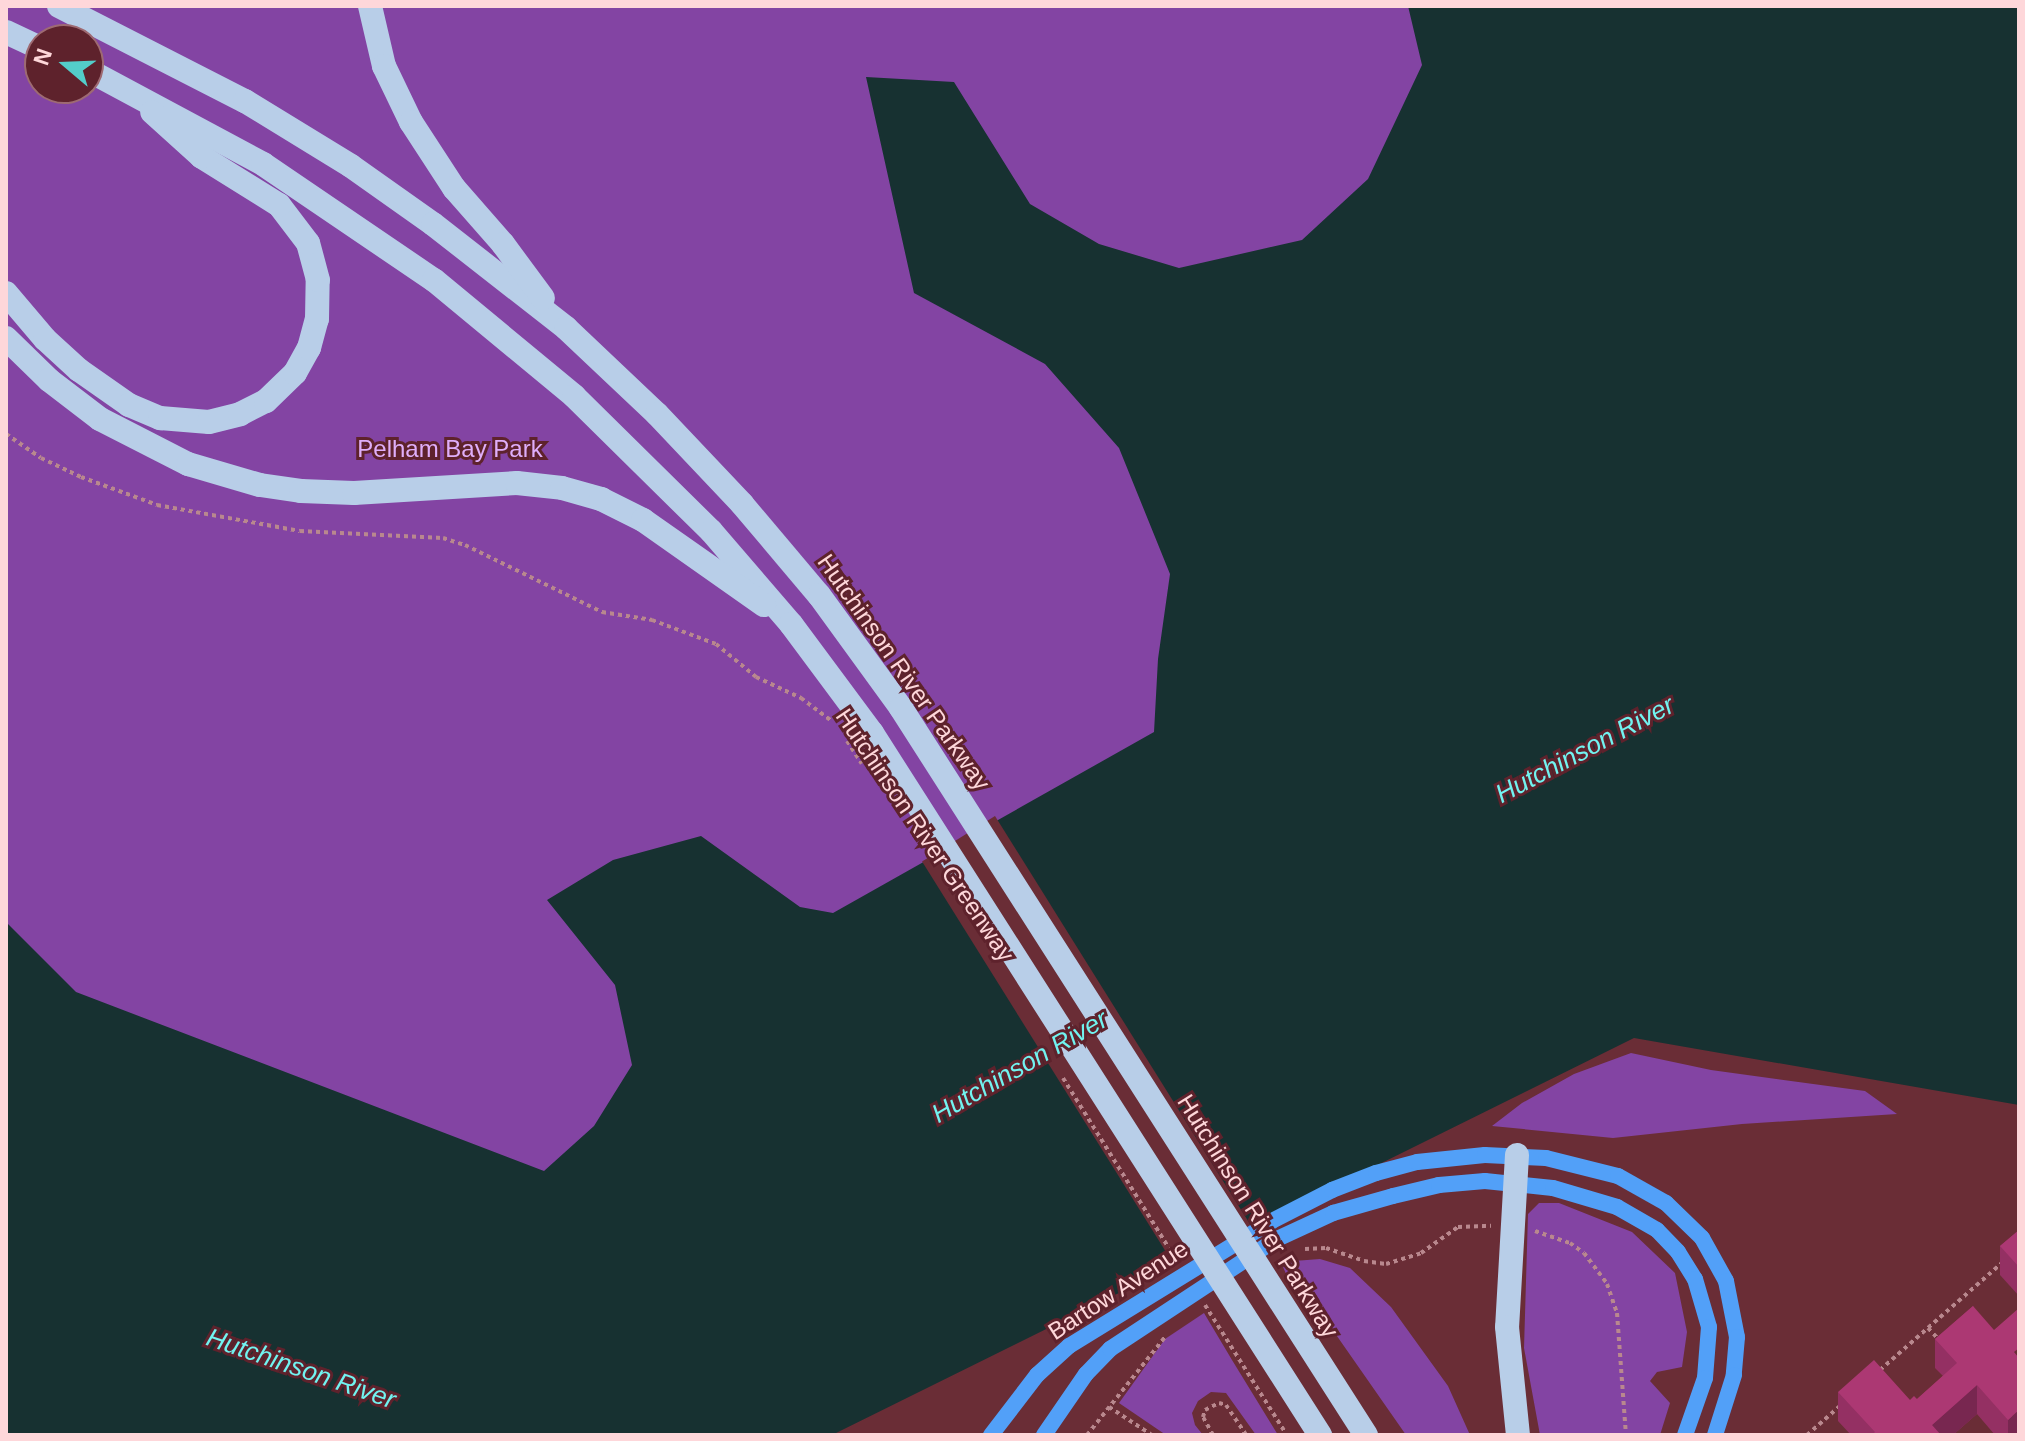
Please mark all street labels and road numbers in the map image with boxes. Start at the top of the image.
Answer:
street label: Hutchinson River Parkway [811,548,997,796]
street label: Hutchinson River Greenway [830,703,1020,967]
street label: Hutchinson River Parkway [1171,1089,1345,1343]
street label: Bartow Avenue [1042,1234,1194,1346]

